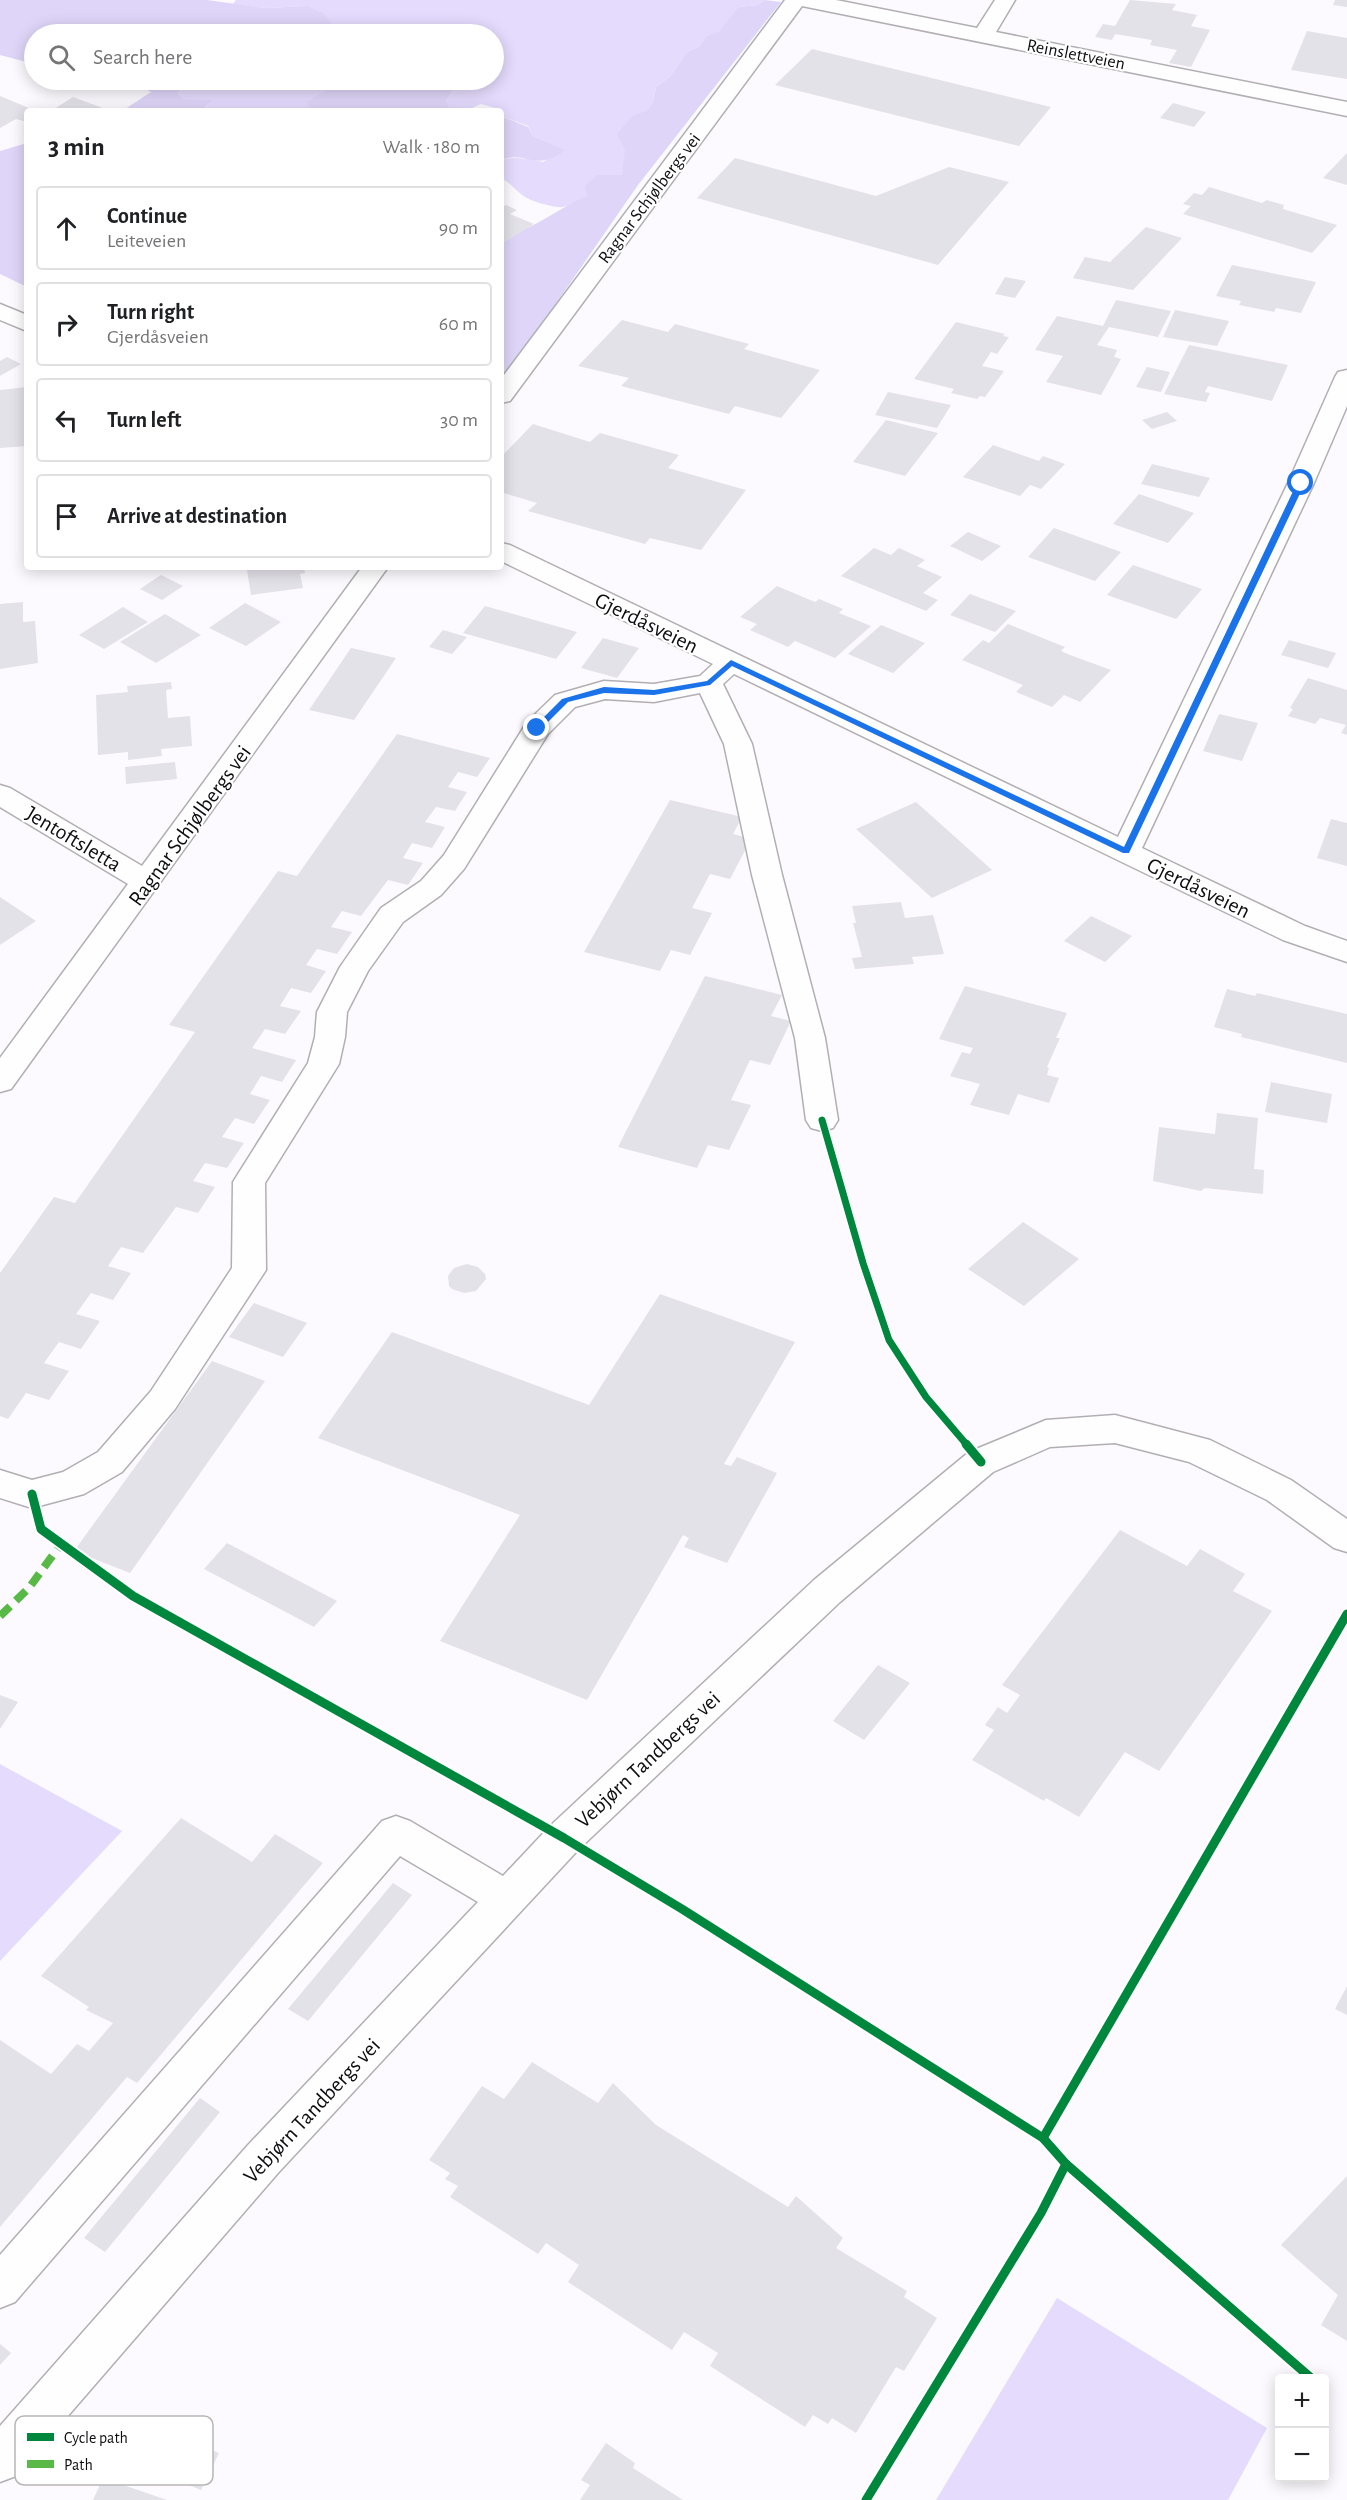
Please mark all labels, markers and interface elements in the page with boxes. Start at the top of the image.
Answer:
search box [24,24,504,90]
street label: Reinslettveien [1025,37,1127,73]
icon: search [45,41,78,74]
text: Search here [93,46,192,68]
street label: Ragnar Schjølbergs vei [595,130,704,267]
text: 3 min [48,134,105,160]
text: Walk · 180 m [383,137,480,157]
text: Continue [107,205,187,227]
icon: ahead [50,212,83,245]
text: 90 m [439,218,478,238]
text: Leiteveien [107,231,186,251]
text: Turn right [107,301,194,323]
icon: right [50,308,83,341]
text: 60 m [439,314,478,334]
text: Gjerdåsveien [107,327,209,347]
icon: left [50,404,83,437]
text: Turn left [107,409,181,431]
text: 30 m [440,410,478,430]
route start [1287,469,1313,495]
icon: arrive [50,500,83,533]
text: Arrive at destination [107,505,287,527]
street label: Gjerdåsveien [591,588,702,657]
route end [523,714,549,740]
street label: Ragnar Schjølbergs vei [124,741,255,910]
street label: Jentoftsletta [22,802,125,876]
street label: Gjerdåsveien [1143,853,1254,922]
street label: Vebjørn Tandbergs vei [571,1687,724,1832]
street label: Vebjørn Tandbergs vei [239,2034,384,2187]
map controls [1275,2374,1329,2482]
button: + [1275,2374,1329,2428]
legend [15,2416,213,2485]
button: − [1275,2428,1329,2482]
text: Cycle path [64,2430,128,2447]
text: Path [64,2457,93,2473]

